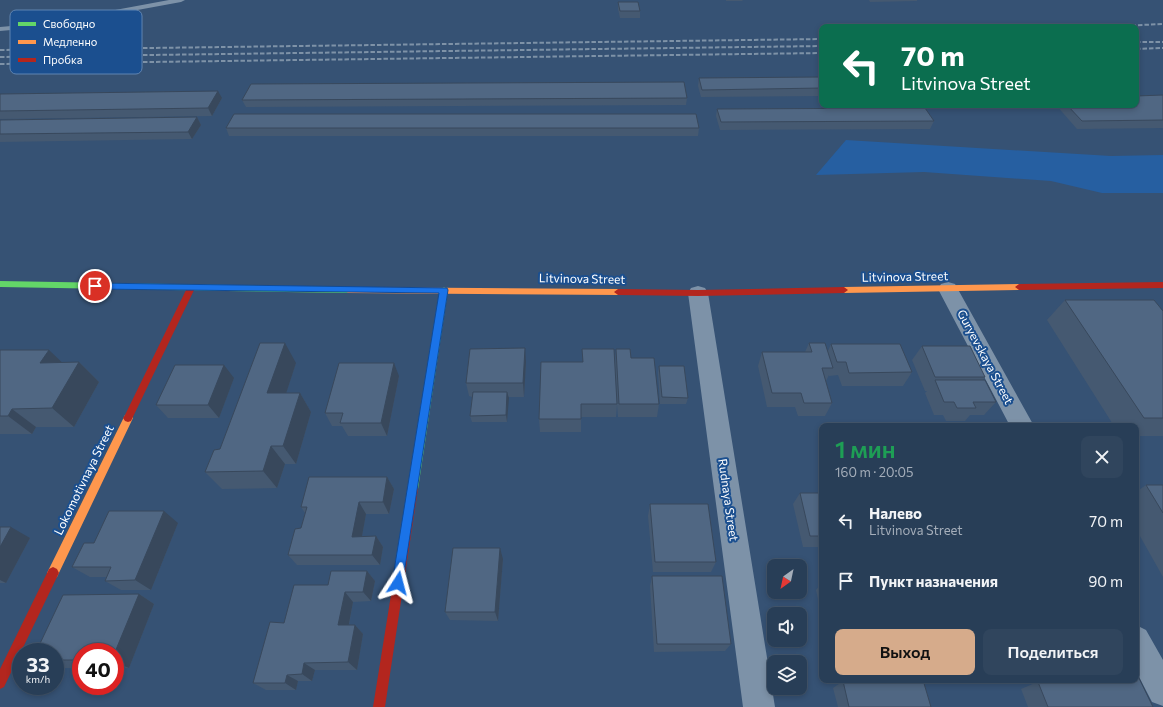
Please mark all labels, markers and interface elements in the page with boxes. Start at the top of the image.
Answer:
legend [10,10,142,74]
text: Свободно [43,17,96,30]
text: Медленно [43,35,98,48]
text: 70 m [901,38,965,72]
icon: left [835,40,887,92]
text: Пробка [43,53,82,66]
text: Litvinova Street [901,72,1031,94]
street label: Litvinova Street [862,268,948,284]
pin [78,269,112,303]
street label: Litvinova Street [539,270,625,286]
icon: arrive [84,275,106,297]
street label: Guryevskaya Street [955,307,1017,406]
street label: Lokomotivnaya Street [50,422,116,537]
text: 1 мин [835,434,896,463]
button: close [1081,436,1123,478]
street label: Rudnaya Street [716,458,742,542]
text: 160 m · 20:05 [835,464,914,480]
text: Налево [869,504,922,522]
icon: left [835,510,857,532]
text: 70 m [1089,512,1123,530]
text: Litvinova Street [869,522,963,538]
north arrow [767,559,807,599]
map controls [767,559,807,695]
position arrow [377,562,419,604]
icon: arrive [835,570,857,592]
text: Пункт назначения [869,572,998,590]
text: 90 m [1088,572,1123,590]
button: sound [767,607,807,647]
button: Выход [835,629,975,675]
button: Поделиться [983,629,1123,675]
speed limit sign: 40 [72,643,124,695]
text: 33 [26,652,50,676]
button: layers [767,655,807,695]
text: km/h [26,673,50,685]

